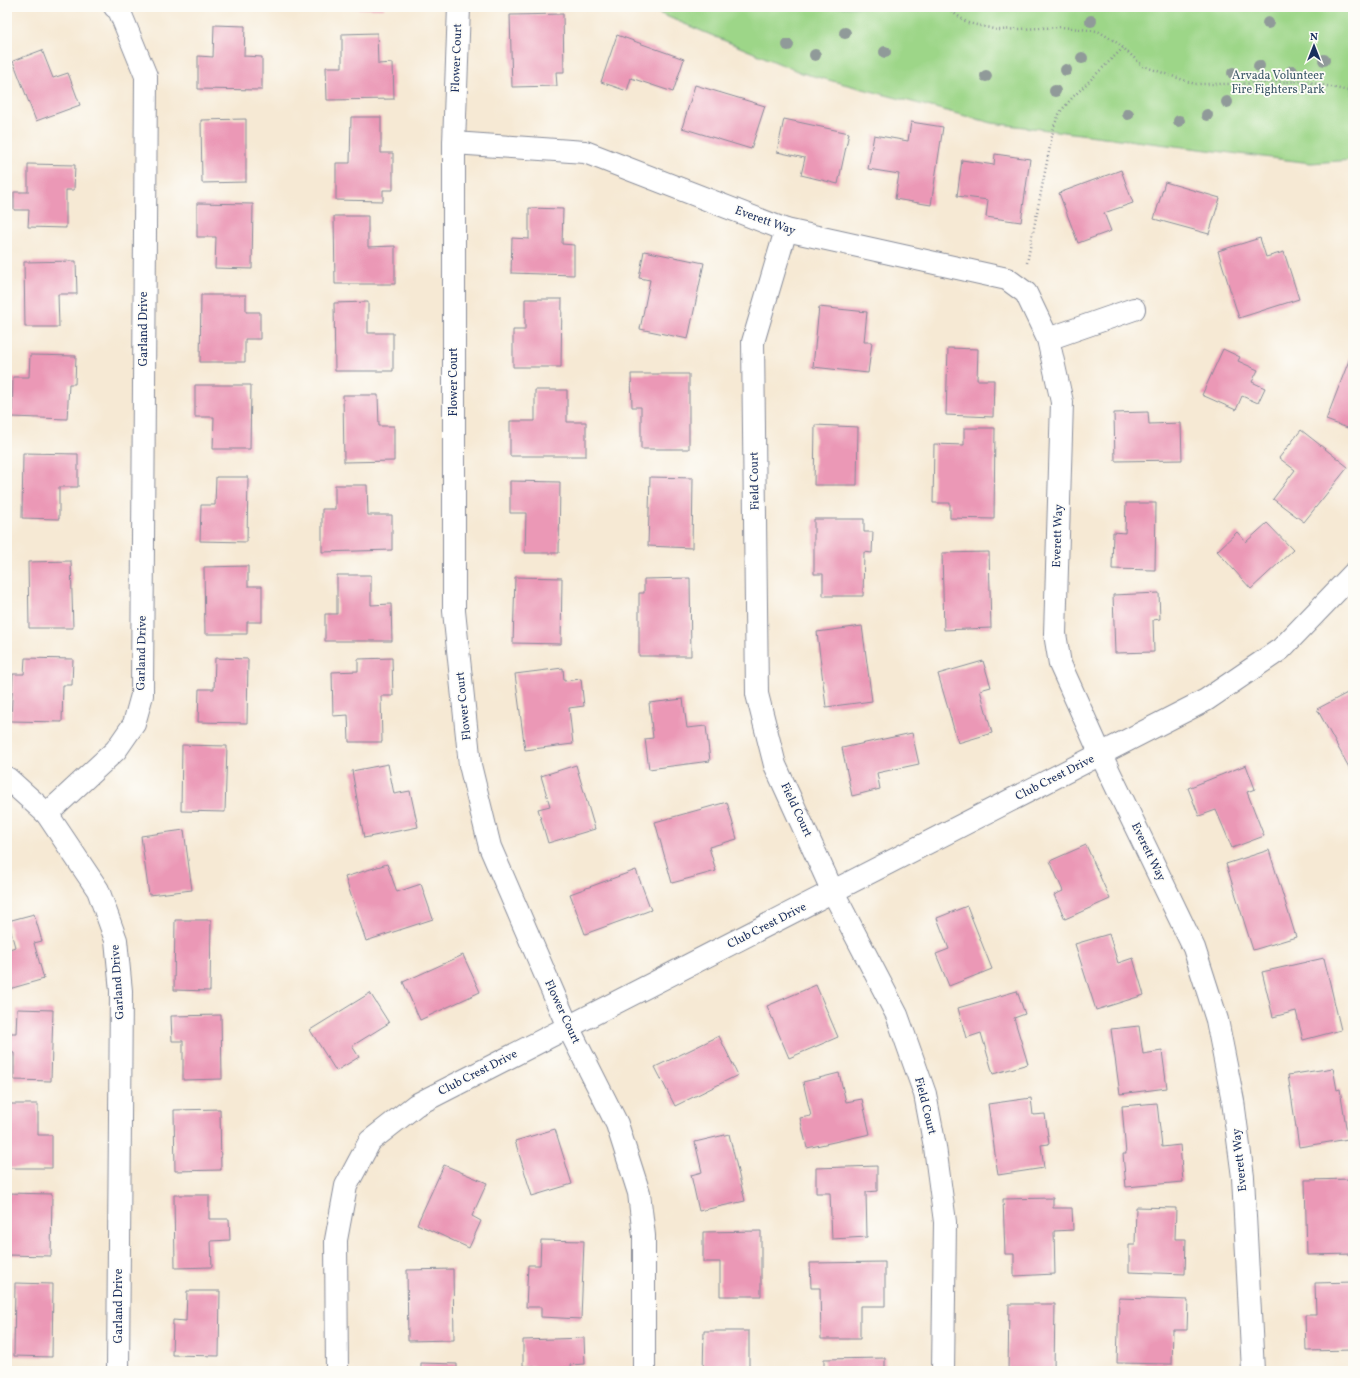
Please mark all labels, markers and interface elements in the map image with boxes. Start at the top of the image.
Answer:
street label: Flower Court [448,23,466,93]
north arrow [1294,26,1334,66]
text: N [1310,30,1318,45]
park label: Arvada Volunteer Fire Fighters Park [1231,68,1325,98]
street label: Everett Way [732,203,798,240]
street label: Garland Drive [136,291,152,366]
street label: Flower Court [446,347,462,417]
street label: Field Court [746,452,764,510]
street label: Everett Way [1049,503,1067,568]
street label: Garland Drive [133,615,151,691]
street label: Flower Court [452,671,476,741]
street label: Club Crest Drive [1013,751,1098,805]
street label: Field Court [776,780,816,840]
street label: Everett Way [1127,820,1169,884]
street label: Club Crest Drive [725,899,810,953]
street label: Garland Drive [107,944,129,1020]
street label: Flower Court [540,977,584,1047]
street label: Club Crest Drive [436,1046,521,1100]
street label: Field Court [910,1076,940,1136]
street label: Everett Way [1229,1127,1251,1192]
street label: Garland Drive [111,1268,127,1343]

